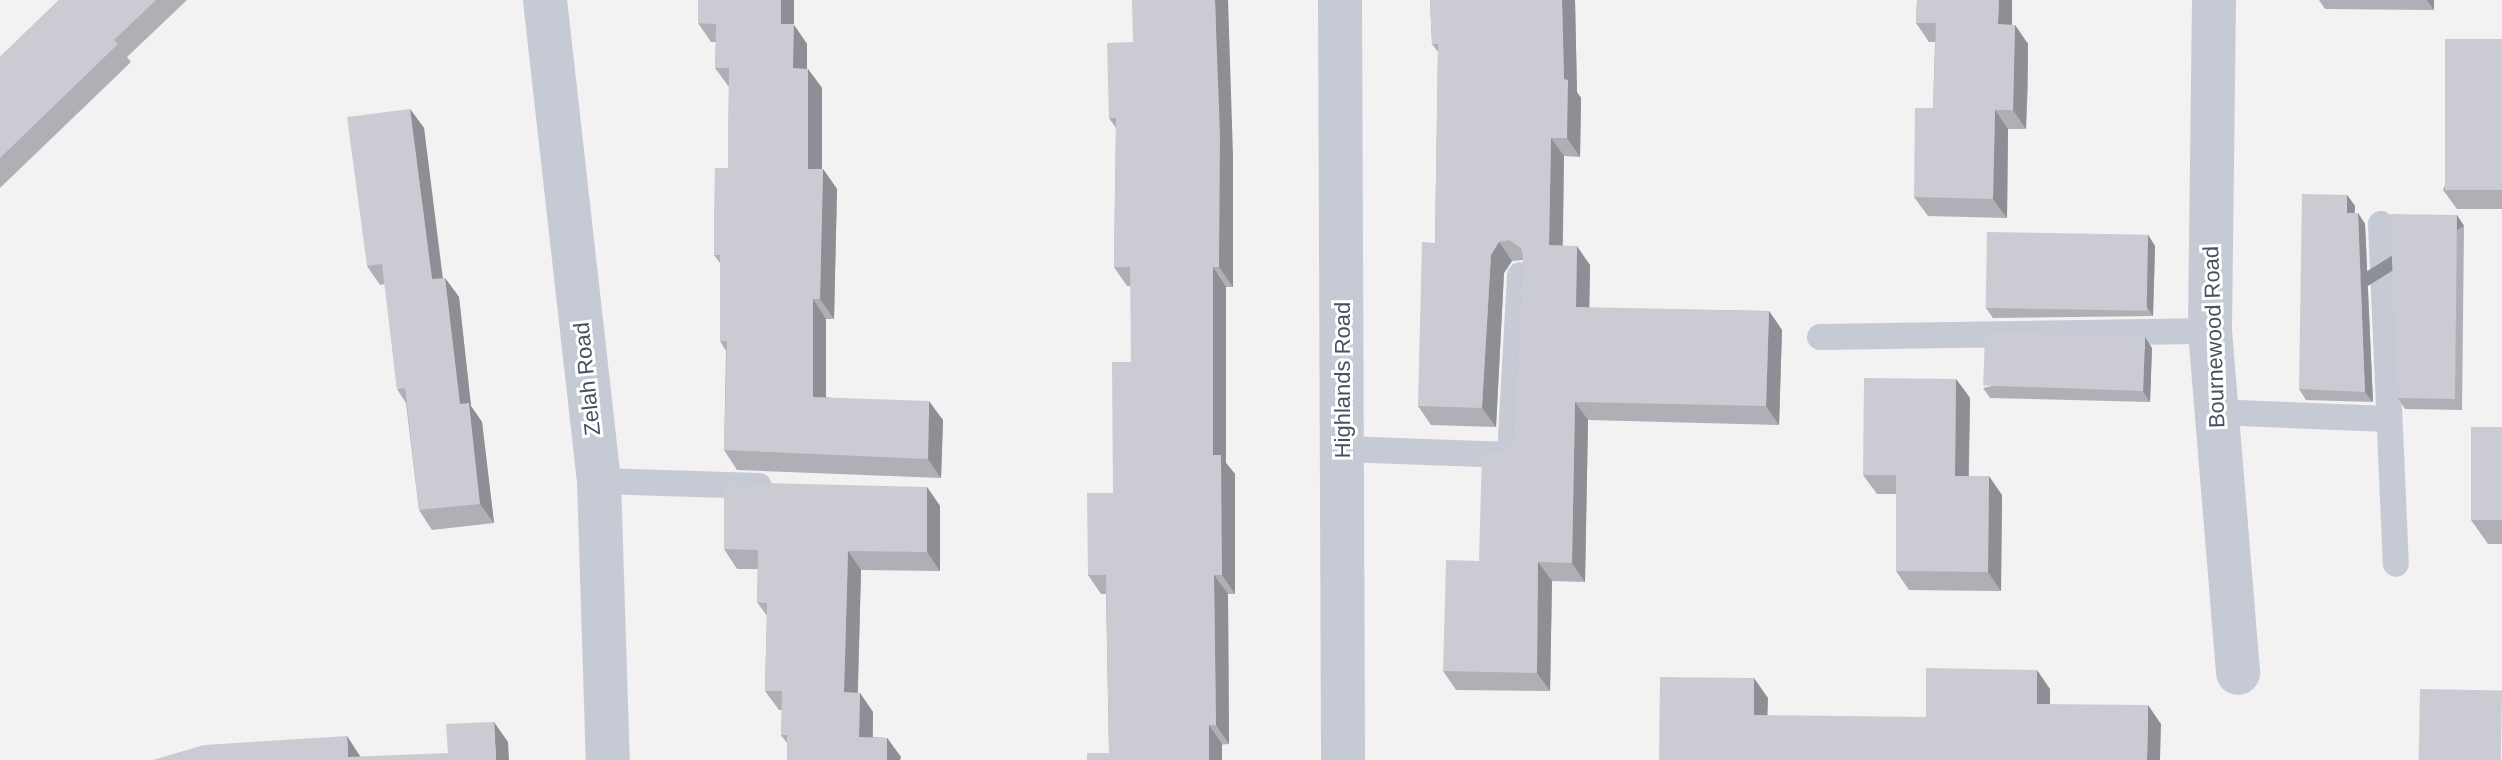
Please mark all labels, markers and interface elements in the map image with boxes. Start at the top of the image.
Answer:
street label: Bournewood Road [2198,245,2230,429]
street label: Highlands Road [1330,302,1356,458]
street label: Zelah Road [568,321,606,437]

